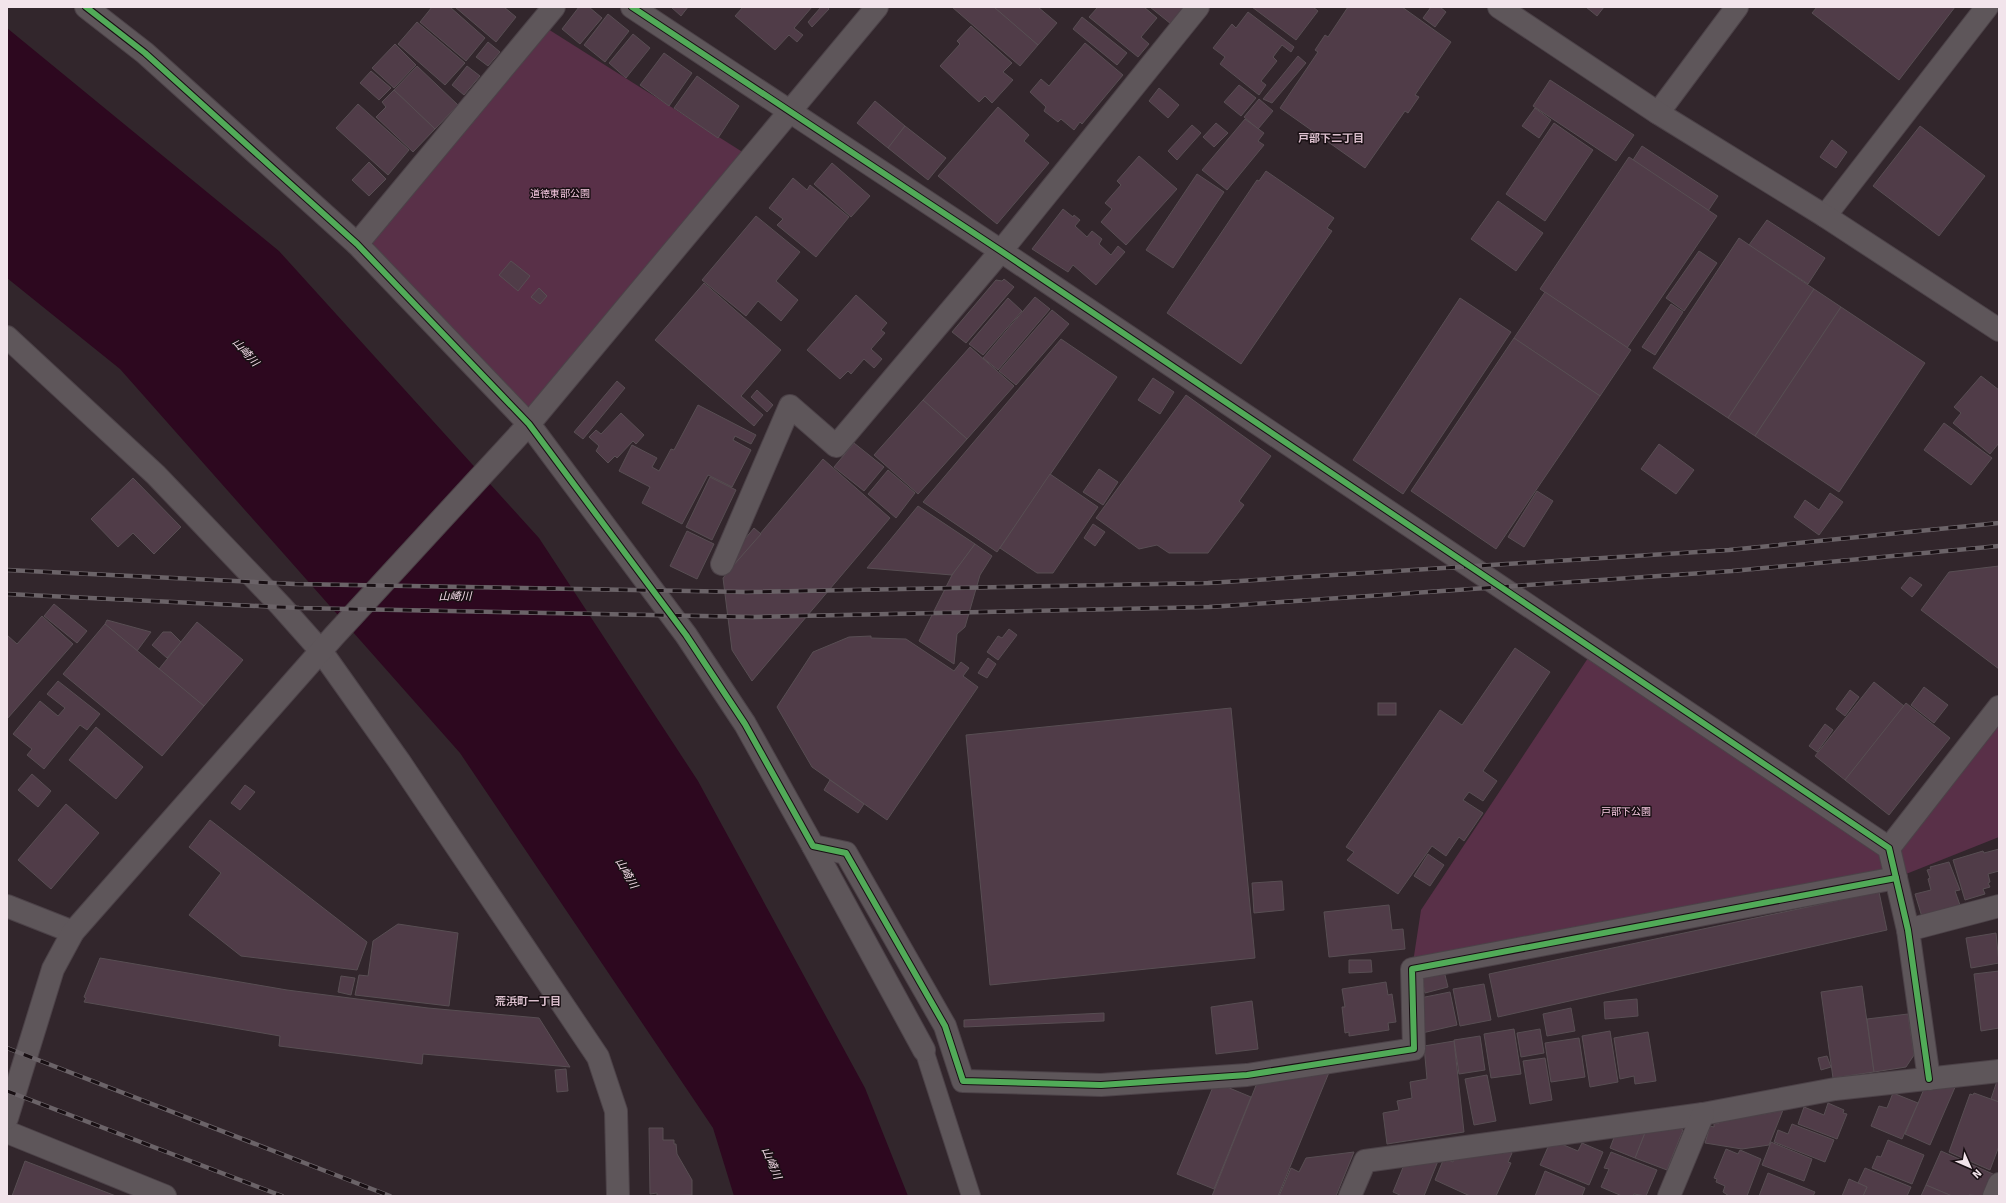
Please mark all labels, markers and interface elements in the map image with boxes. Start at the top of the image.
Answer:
district label: 戸部下二丁目 [1298,132,1364,145]
park label: 道徳東部公園 [530,188,590,200]
water label: 山崎川 [230,336,262,370]
water label: 山崎川 [439,590,472,603]
park label: 戸部下公園 [1601,806,1651,818]
water label: 山崎川 [613,856,641,892]
district label: 荒浜町一丁目 [495,995,561,1008]
water label: 山崎川 [759,1145,784,1182]
north arrow [1950,1147,1990,1187]
text: N [1969,1166,1984,1181]

